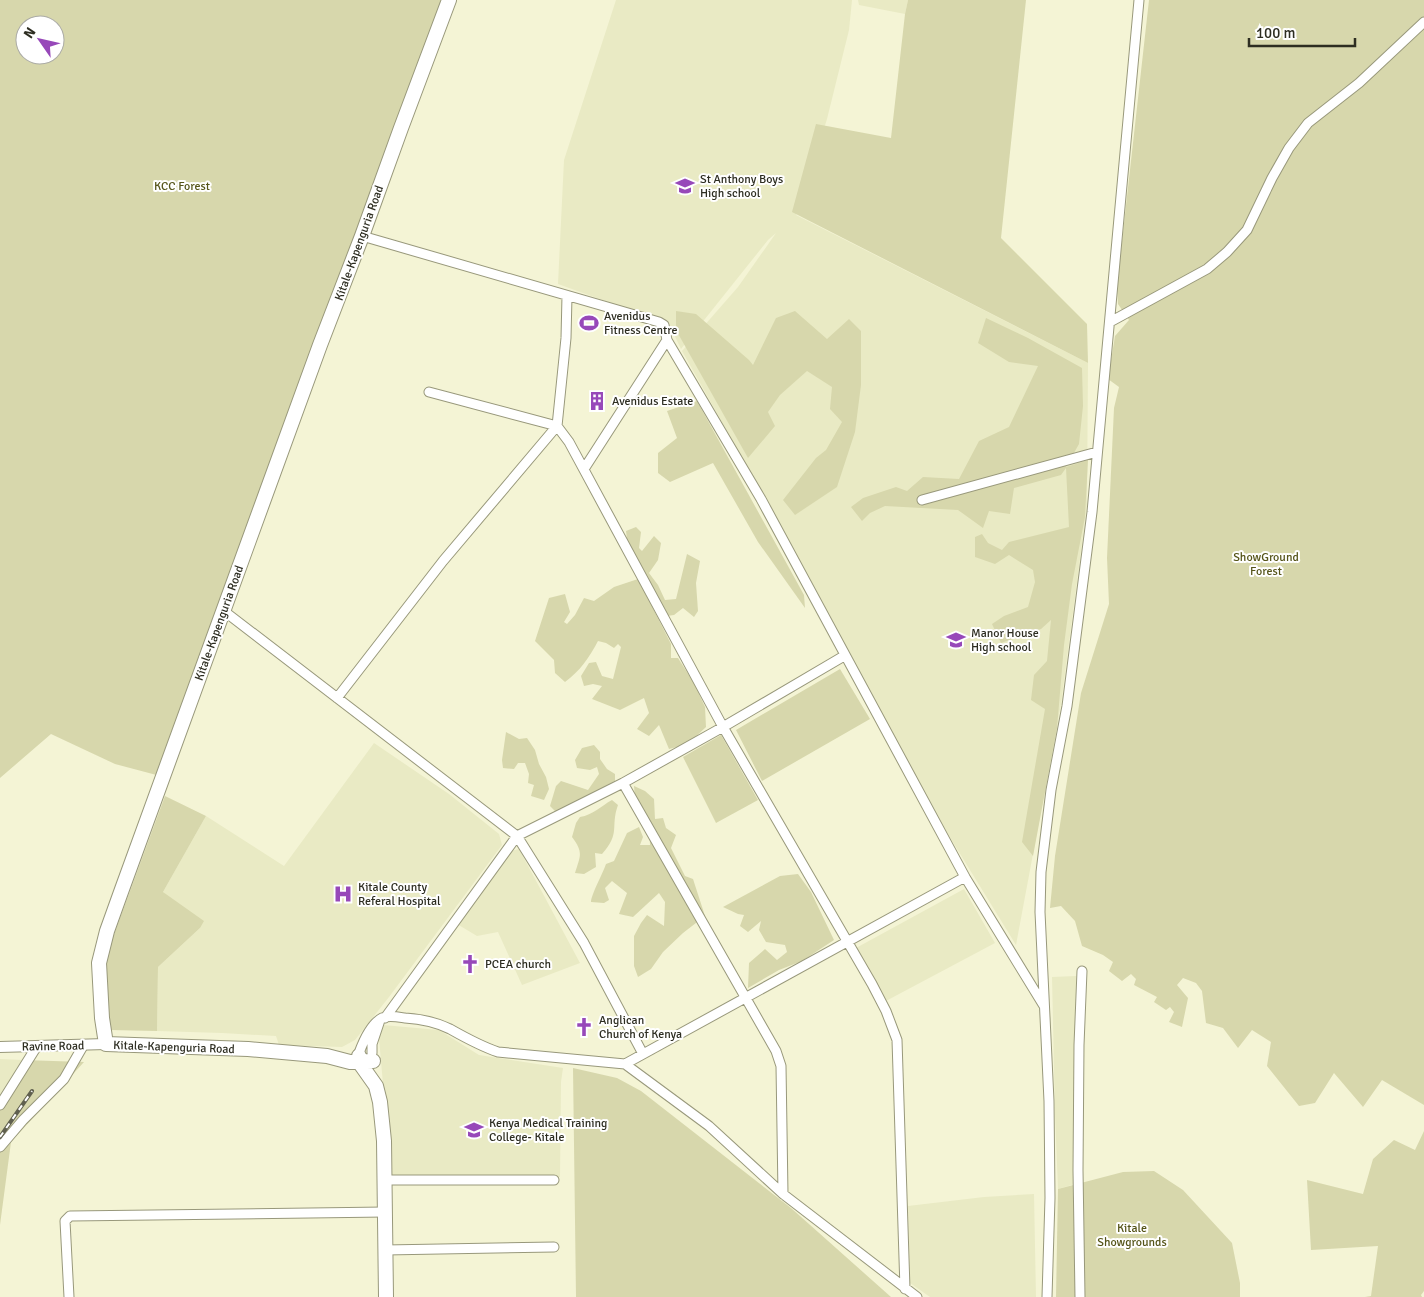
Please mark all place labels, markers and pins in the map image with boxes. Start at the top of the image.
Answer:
place label: St Anthony Boys High school [700,172,783,201]
school or university icon: St Anthony Boys High school [674,175,696,197]
place label: Avenidus Fitness Centre [604,309,677,338]
sports icon: Avenidus Fitness Centre [578,312,600,334]
building icon: Avenidus Estate [586,390,608,412]
place label: Avenidus Estate [612,394,693,409]
place label: Manor House High school [971,626,1039,655]
school or university icon: Manor House High school [945,629,967,651]
place label: Kitale County Referal Hospital [358,880,441,909]
hospital icon: Kitale County Referal Hospital [332,883,354,905]
church icon: PCEA church [459,953,481,975]
place label: PCEA church [485,957,551,972]
place label: Anglican Church of Kenya [599,1013,682,1042]
church icon: Anglican Church of Kenya [573,1016,595,1038]
place label: Kenya Medical Training College- Kitale [489,1116,607,1145]
school or university icon: Kenya Medical Training College- Kitale [463,1119,485,1141]

